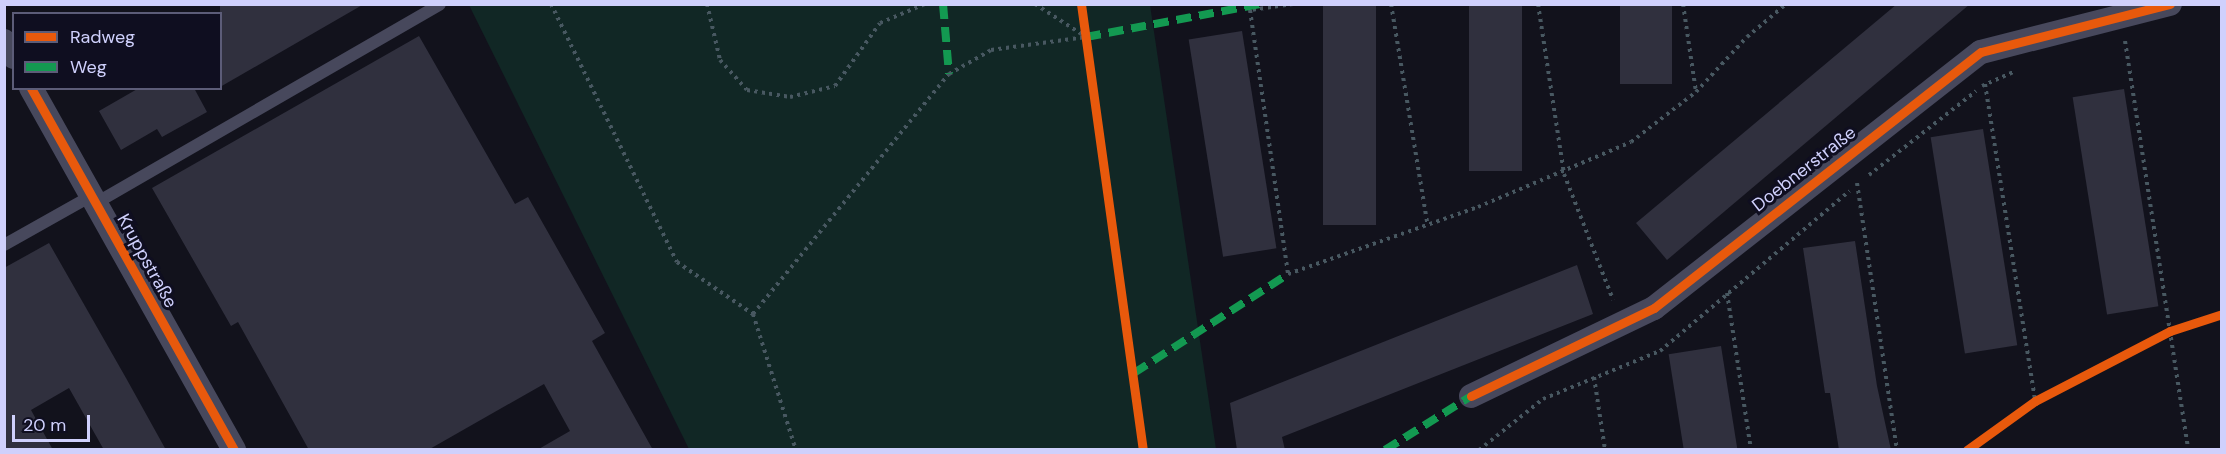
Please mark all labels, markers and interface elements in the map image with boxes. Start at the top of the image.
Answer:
legend [12,12,222,90]
text: Radweg [70,25,135,49]
text: Weg [70,55,107,79]
street label: Doebnerstraße [1748,122,1860,216]
street label: Kruppstraße [112,210,182,312]
scale bar [15,403,93,441]
text: 20 m [23,413,66,437]

